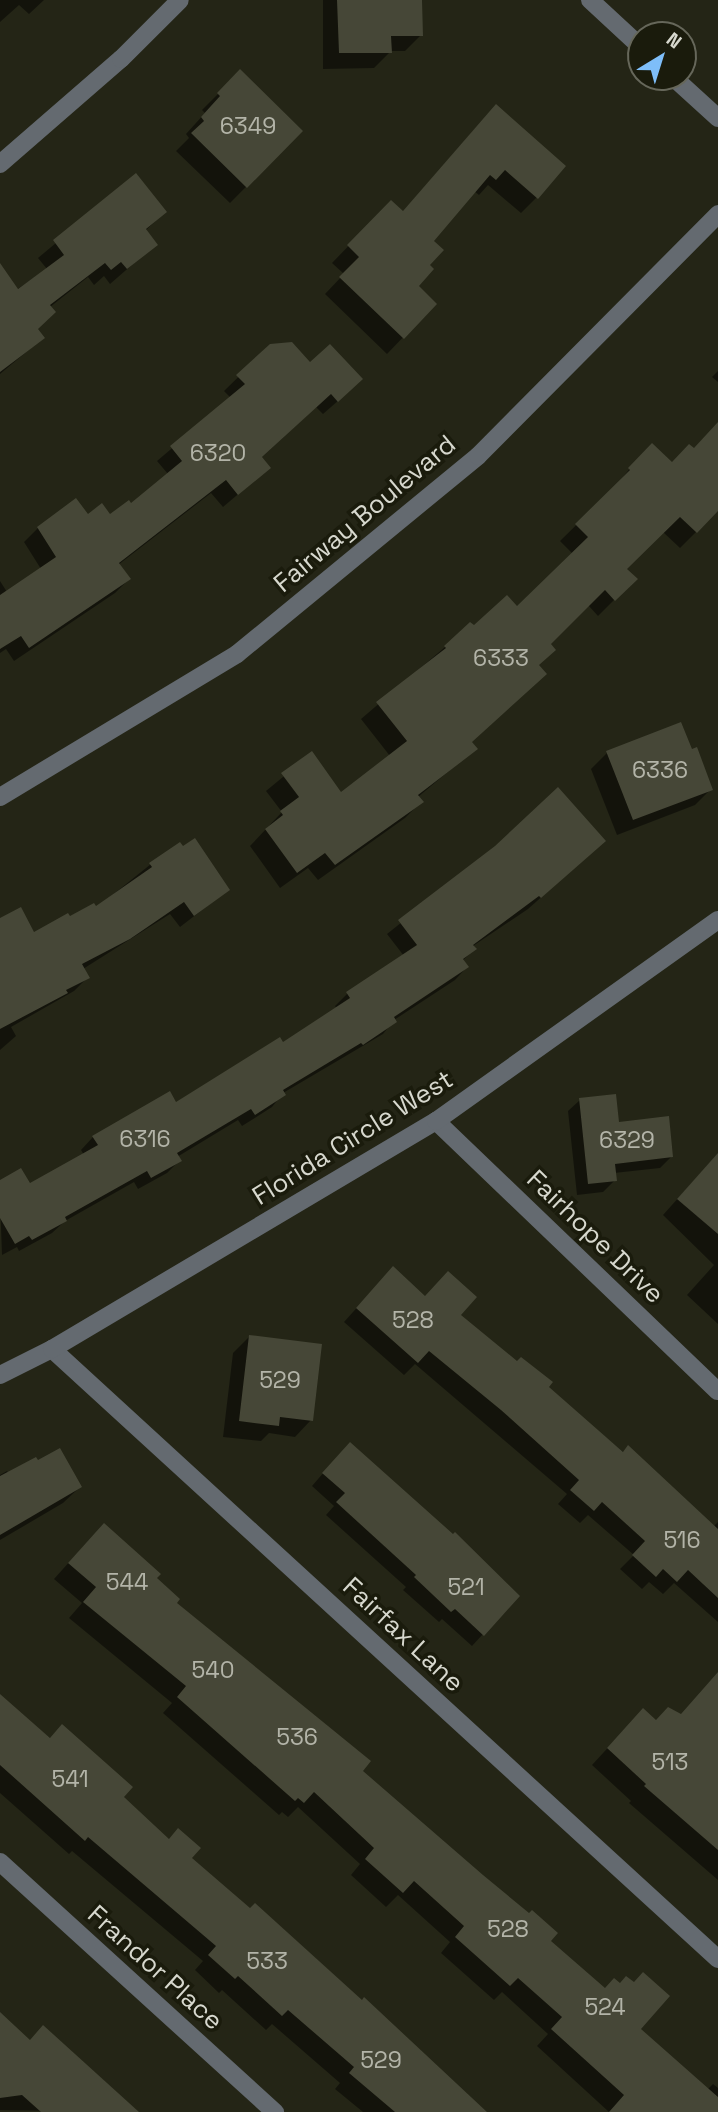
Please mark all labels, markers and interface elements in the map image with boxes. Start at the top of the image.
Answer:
north arrow [627,21,697,91]
text: N [661,27,687,54]
house number: 6349 [220,112,276,140]
street label: Fairway Boulevard [268,429,462,599]
house number: 6320 [190,439,246,467]
house number: 6333 [473,644,529,672]
house number: 6336 [632,756,688,784]
street label: Florida Circle West [247,1064,459,1212]
house number: 6316 [119,1125,171,1153]
house number: 6329 [599,1126,655,1154]
street label: Fairhope Drive [520,1164,670,1310]
house number: 528 [392,1306,434,1334]
house number: 529 [259,1366,301,1394]
house number: 516 [663,1526,701,1554]
house number: 544 [106,1568,148,1596]
street label: Fairfax Lane [336,1571,470,1699]
house number: 521 [447,1573,485,1601]
house number: 540 [192,1656,234,1684]
house number: 536 [276,1723,318,1751]
house number: 513 [652,1748,688,1776]
house number: 541 [51,1765,89,1793]
street label: Frandor Place [81,1899,229,2037]
house number: 528 [487,1915,529,1943]
house number: 533 [246,1947,288,1975]
house number: 524 [584,1993,626,2021]
house number: 529 [360,2046,402,2074]

